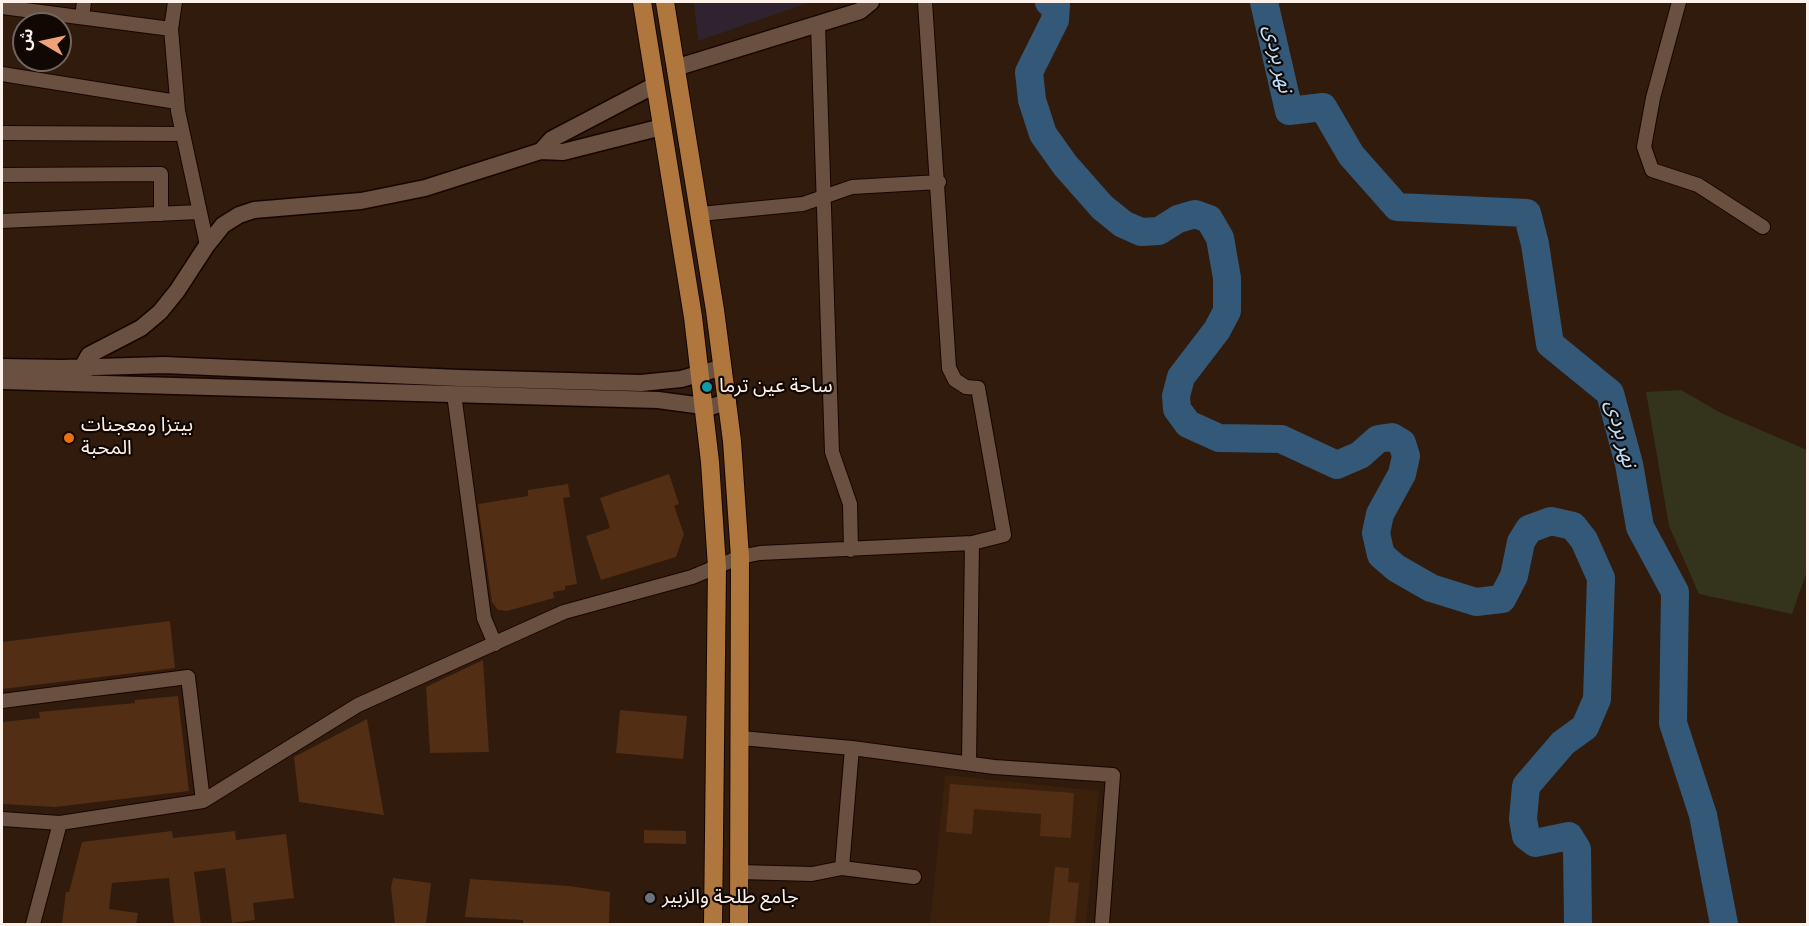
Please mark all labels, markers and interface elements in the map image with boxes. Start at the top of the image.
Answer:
north arrow [12,12,72,72]
water label: نهر بردى [1257,23,1297,95]
text: ش [15,27,37,52]
place label: ساحة عين ترما [719,375,833,399]
marker: ساحة عين ترما [700,380,714,394]
water label: نهر بردى [1599,398,1641,470]
place label: بيتزا ومعجنات المحبة [81,414,193,461]
marker: بيتزا ومعجنات المحبة [62,431,76,445]
place label: جامع طلحة والزبير [662,886,799,910]
marker: جامع طلحة والزبير [643,891,657,905]

